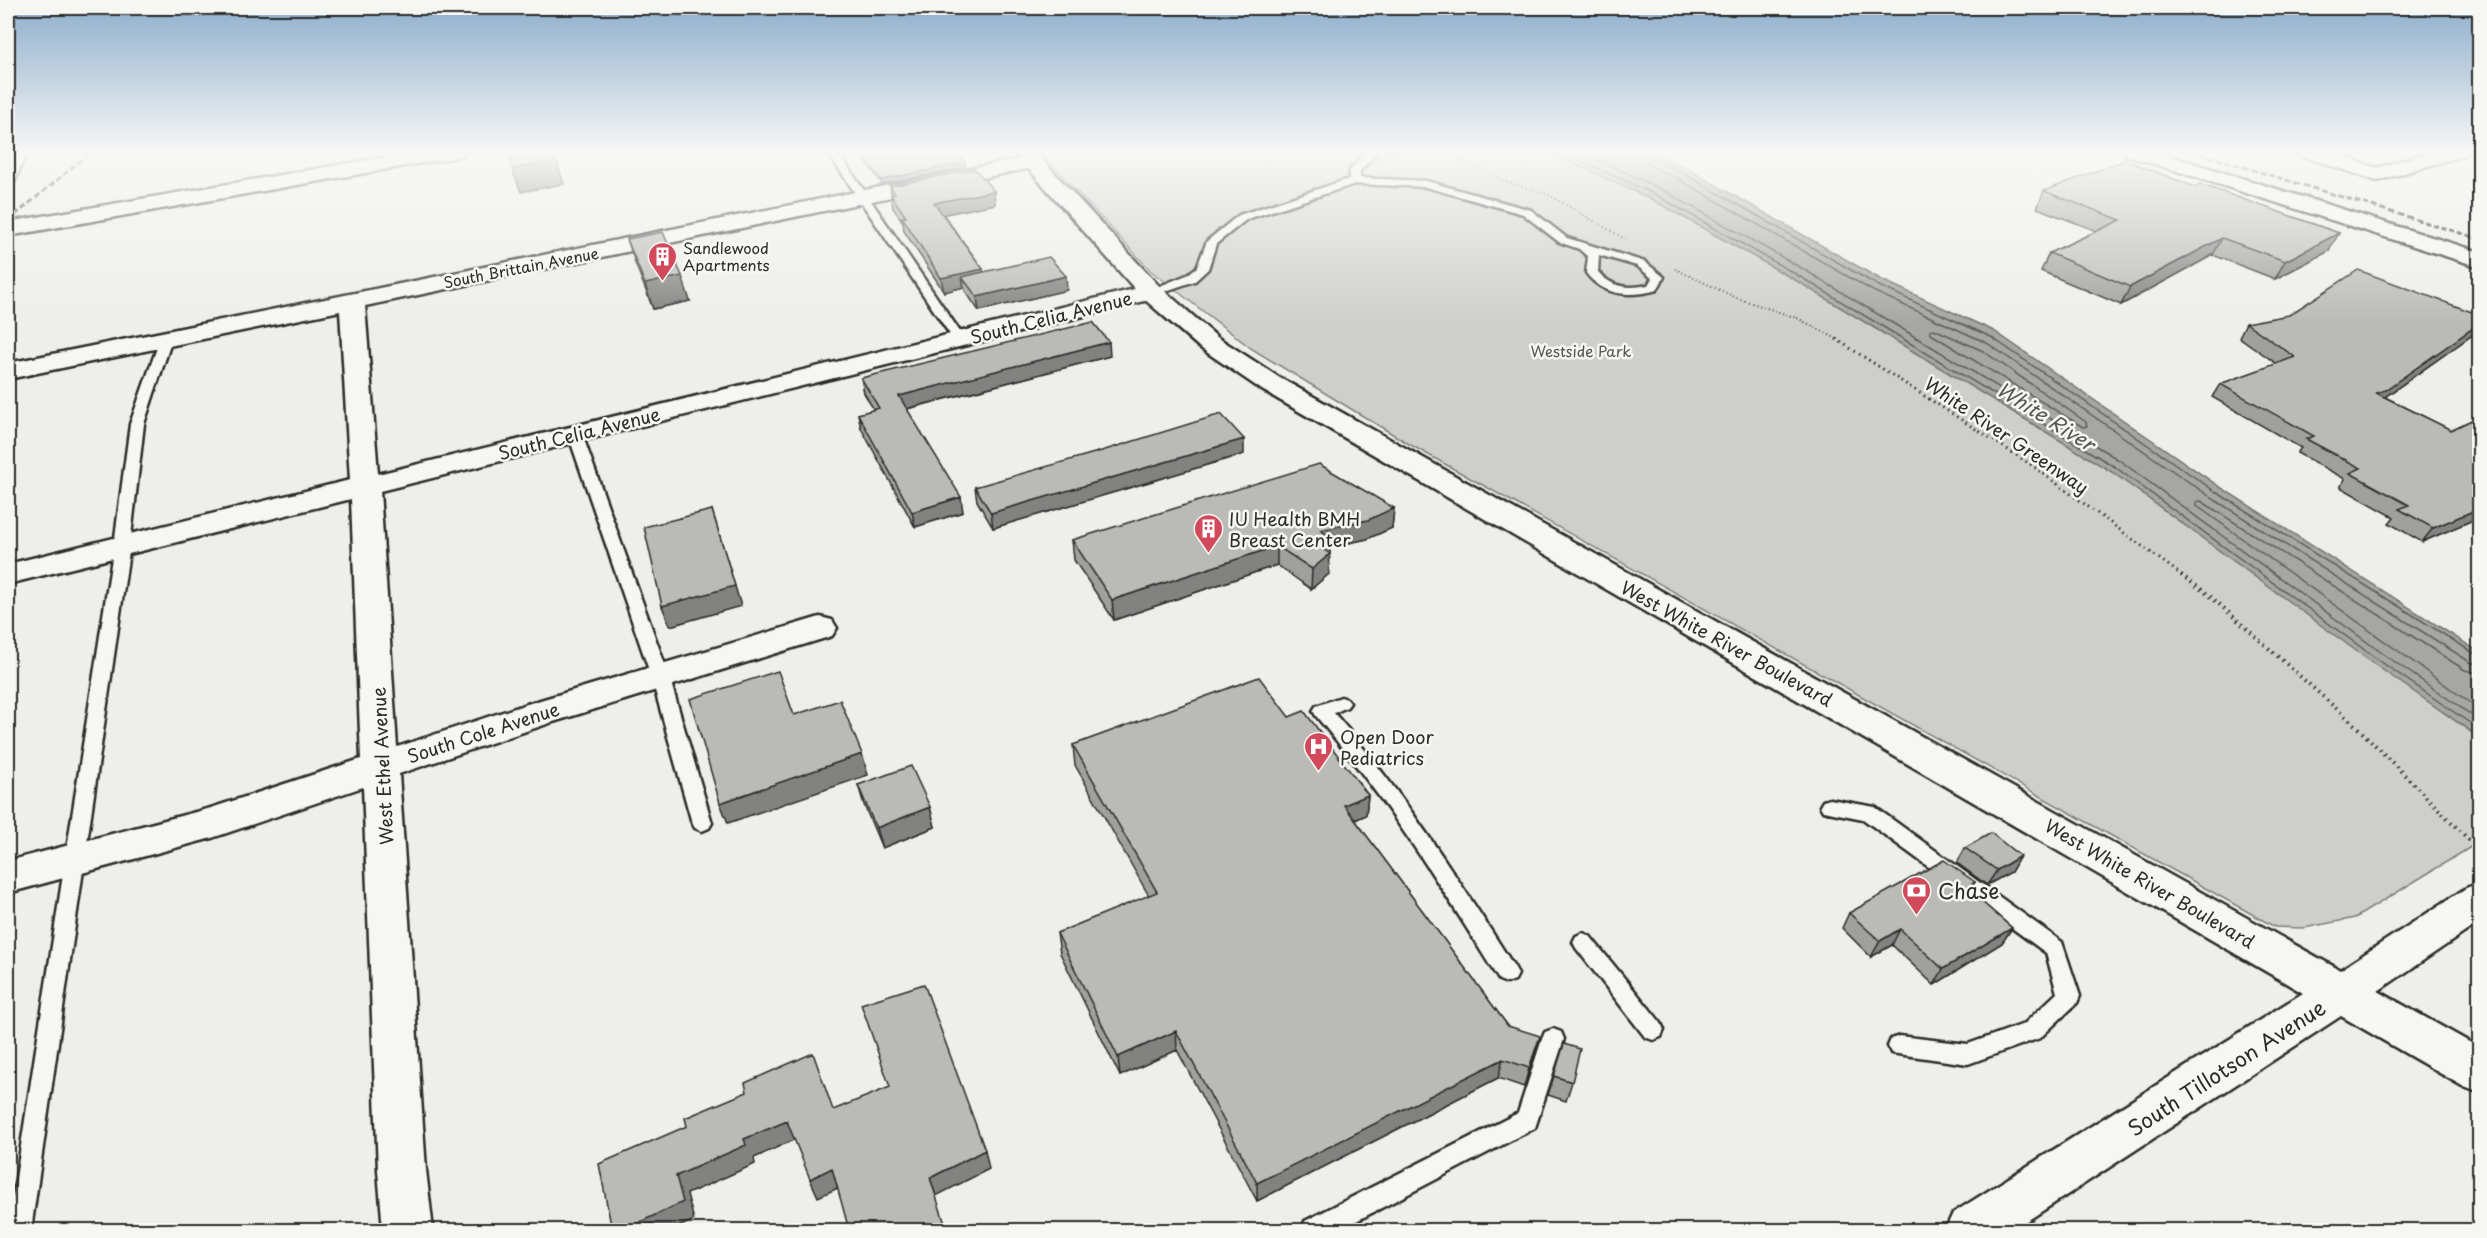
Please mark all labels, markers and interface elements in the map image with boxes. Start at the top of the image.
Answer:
place label: Sandlewood Apartments [683,236,770,276]
building icon: Sandlewood Apartments [646,240,678,282]
street label: South Brittain Avenue [442,241,600,293]
street label: South Celia Avenue [967,284,1135,350]
park label: Westside Park [1531,339,1631,362]
street label: White River Greenway [1920,370,2094,500]
water label: White River [1991,374,2103,460]
street label: South Celia Avenue [495,400,663,466]
place label: IU Health BMH Breast Center [1229,505,1360,553]
building icon: IU Health BMH Breast Center [1192,512,1224,554]
street label: West White River Boulevard [1616,573,1838,713]
street label: West Ethel Avenue [364,686,400,846]
street label: South Cole Avenue [404,695,563,769]
place label: Open Door Pediatrics [1340,723,1434,771]
hospital icon: Open Door Pediatrics [1303,730,1335,772]
street label: West White River Boulevard [2040,812,2260,954]
bank icon: Chase [1901,874,1933,916]
place label: Chase [1938,874,1999,906]
street label: South Tillotson Avenue [2121,991,2331,1143]

